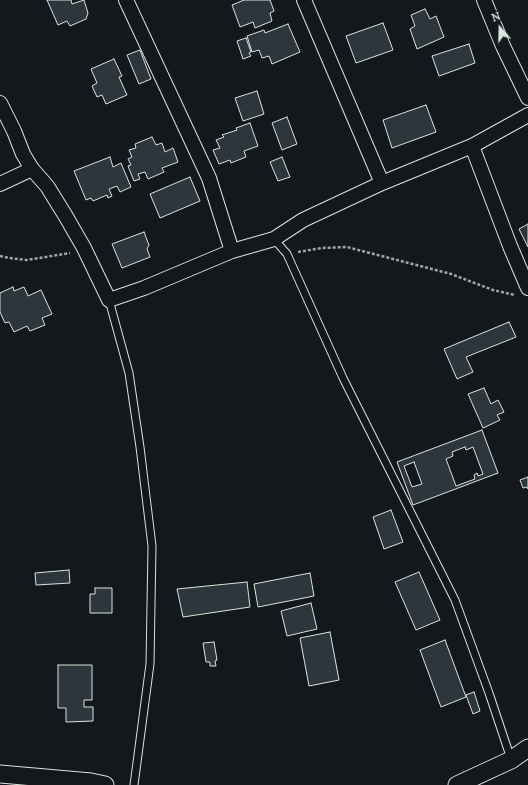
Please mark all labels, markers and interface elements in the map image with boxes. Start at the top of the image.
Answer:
north arrow [480,8,520,48]
text: N [489,9,502,25]

